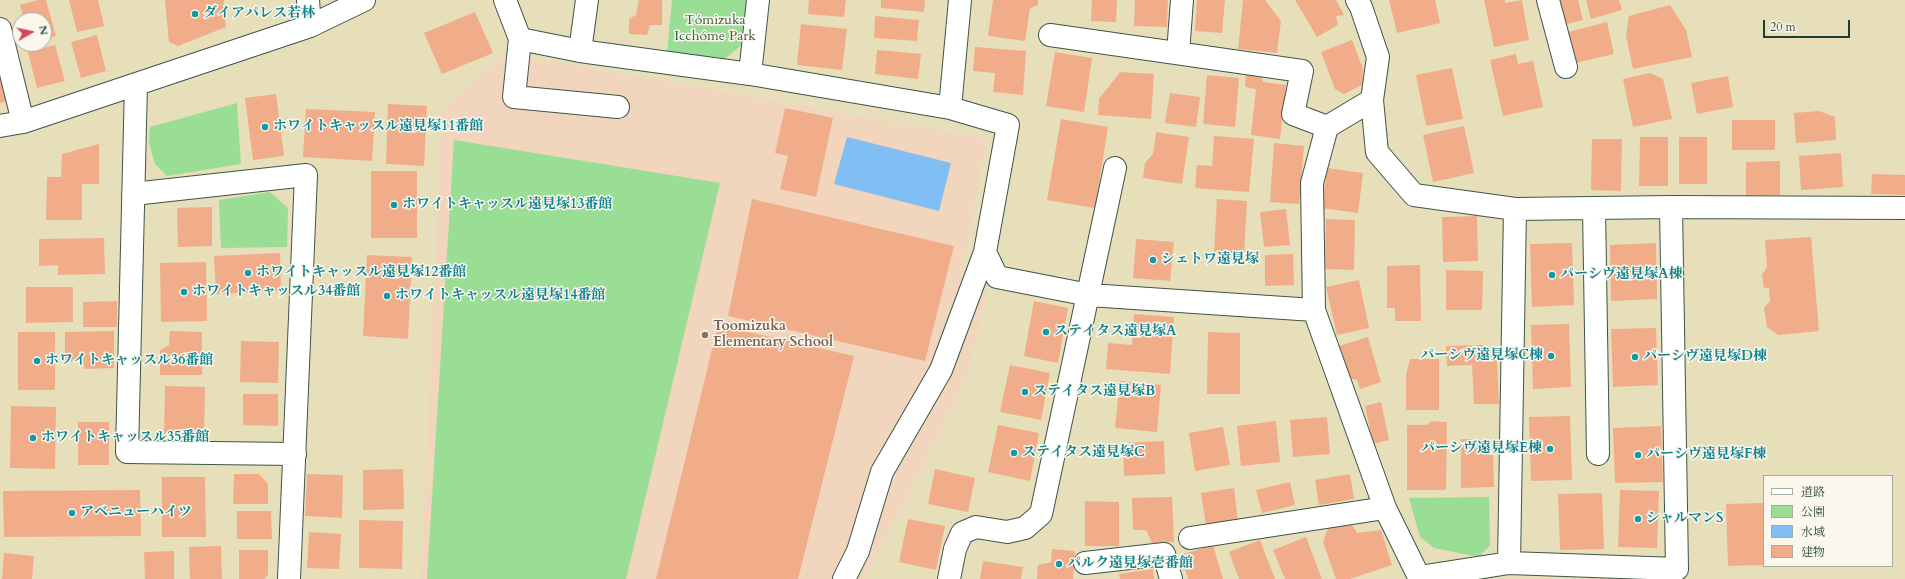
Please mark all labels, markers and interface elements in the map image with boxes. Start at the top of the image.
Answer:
place label: ダイアパレス若林 [203,6,315,22]
marker: ダイアパレス若林 [190,9,200,19]
north arrow [12,12,52,52]
scale bar [1765,12,1852,38]
park label: Tómizuka Icchóme Park [674,13,756,46]
text: 20 m [1770,19,1796,35]
text: N [35,24,52,36]
place label: ホワイトキャッスル遠見塚11番館 [273,119,483,135]
marker: ホワイトキャッスル遠見塚11番館 [260,122,270,132]
place label: ホワイトキャッスル遠見塚13番館 [402,197,612,213]
marker: ホワイトキャッスル遠見塚13番館 [389,200,399,210]
place label: シェトワ遠見塚 [1161,252,1259,268]
marker: シェトワ遠見塚 [1148,255,1158,265]
place label: ホワイトキャッスル遠見塚12番館 [256,265,466,281]
place label: パーシヴ遠見塚A棟 [1560,267,1683,283]
marker: ホワイトキャッスル遠見塚12番館 [243,268,253,278]
marker: パーシヴ遠見塚A棟 [1547,270,1557,280]
place label: ホワイトキャッスル34番館 [192,284,360,300]
marker: ホワイトキャッスル34番館 [179,287,189,297]
place label: ホワイトキャッスル遠見塚14番館 [395,288,605,304]
marker: ホワイトキャッスル遠見塚14番館 [382,291,392,301]
place label: Toomizuka Elementary School [713,319,833,352]
place label: ステイタス遠見塚A [1054,324,1177,340]
marker: ステイタス遠見塚A [1041,327,1051,337]
marker: Toomizuka Elementary School [700,330,710,340]
place label: パーシヴ遠見塚C棟 [1420,348,1543,364]
place label: パーシヴ遠見塚D棟 [1643,349,1767,365]
marker: パーシヴ遠見塚C棟 [1546,351,1556,361]
marker: パーシヴ遠見塚D棟 [1630,352,1640,362]
place label: ホワイトキャッスル36番館 [45,353,213,369]
marker: ホワイトキャッスル36番館 [32,356,42,366]
place label: ステイタス遠見塚B [1033,384,1155,400]
marker: ステイタス遠見塚B [1020,387,1030,397]
place label: ホワイトキャッスル35番館 [41,430,209,446]
marker: ホワイトキャッスル35番館 [28,433,38,443]
place label: パーシヴ遠見塚E棟 [1421,441,1542,457]
marker: パーシヴ遠見塚E棟 [1545,444,1555,454]
place label: ステイタス遠見塚C [1022,445,1145,461]
place label: パーシヴ遠見塚F棟 [1646,447,1766,463]
marker: ステイタス遠見塚C [1009,448,1019,458]
marker: パーシヴ遠見塚F棟 [1633,450,1643,460]
legend [1763,475,1893,567]
text: 道路 [1801,484,1825,500]
text: 公園 [1801,504,1825,520]
place label: アベニューハイツ [80,505,192,521]
marker: アベニューハイツ [67,508,77,518]
place label: シャルマンS [1646,511,1723,527]
marker: シャルマンS [1633,514,1643,524]
text: 水域 [1801,524,1825,540]
text: 建物 [1801,544,1825,560]
place label: パルク遠見塚壱番館 [1067,556,1193,572]
marker: パルク遠見塚壱番館 [1054,559,1064,569]

